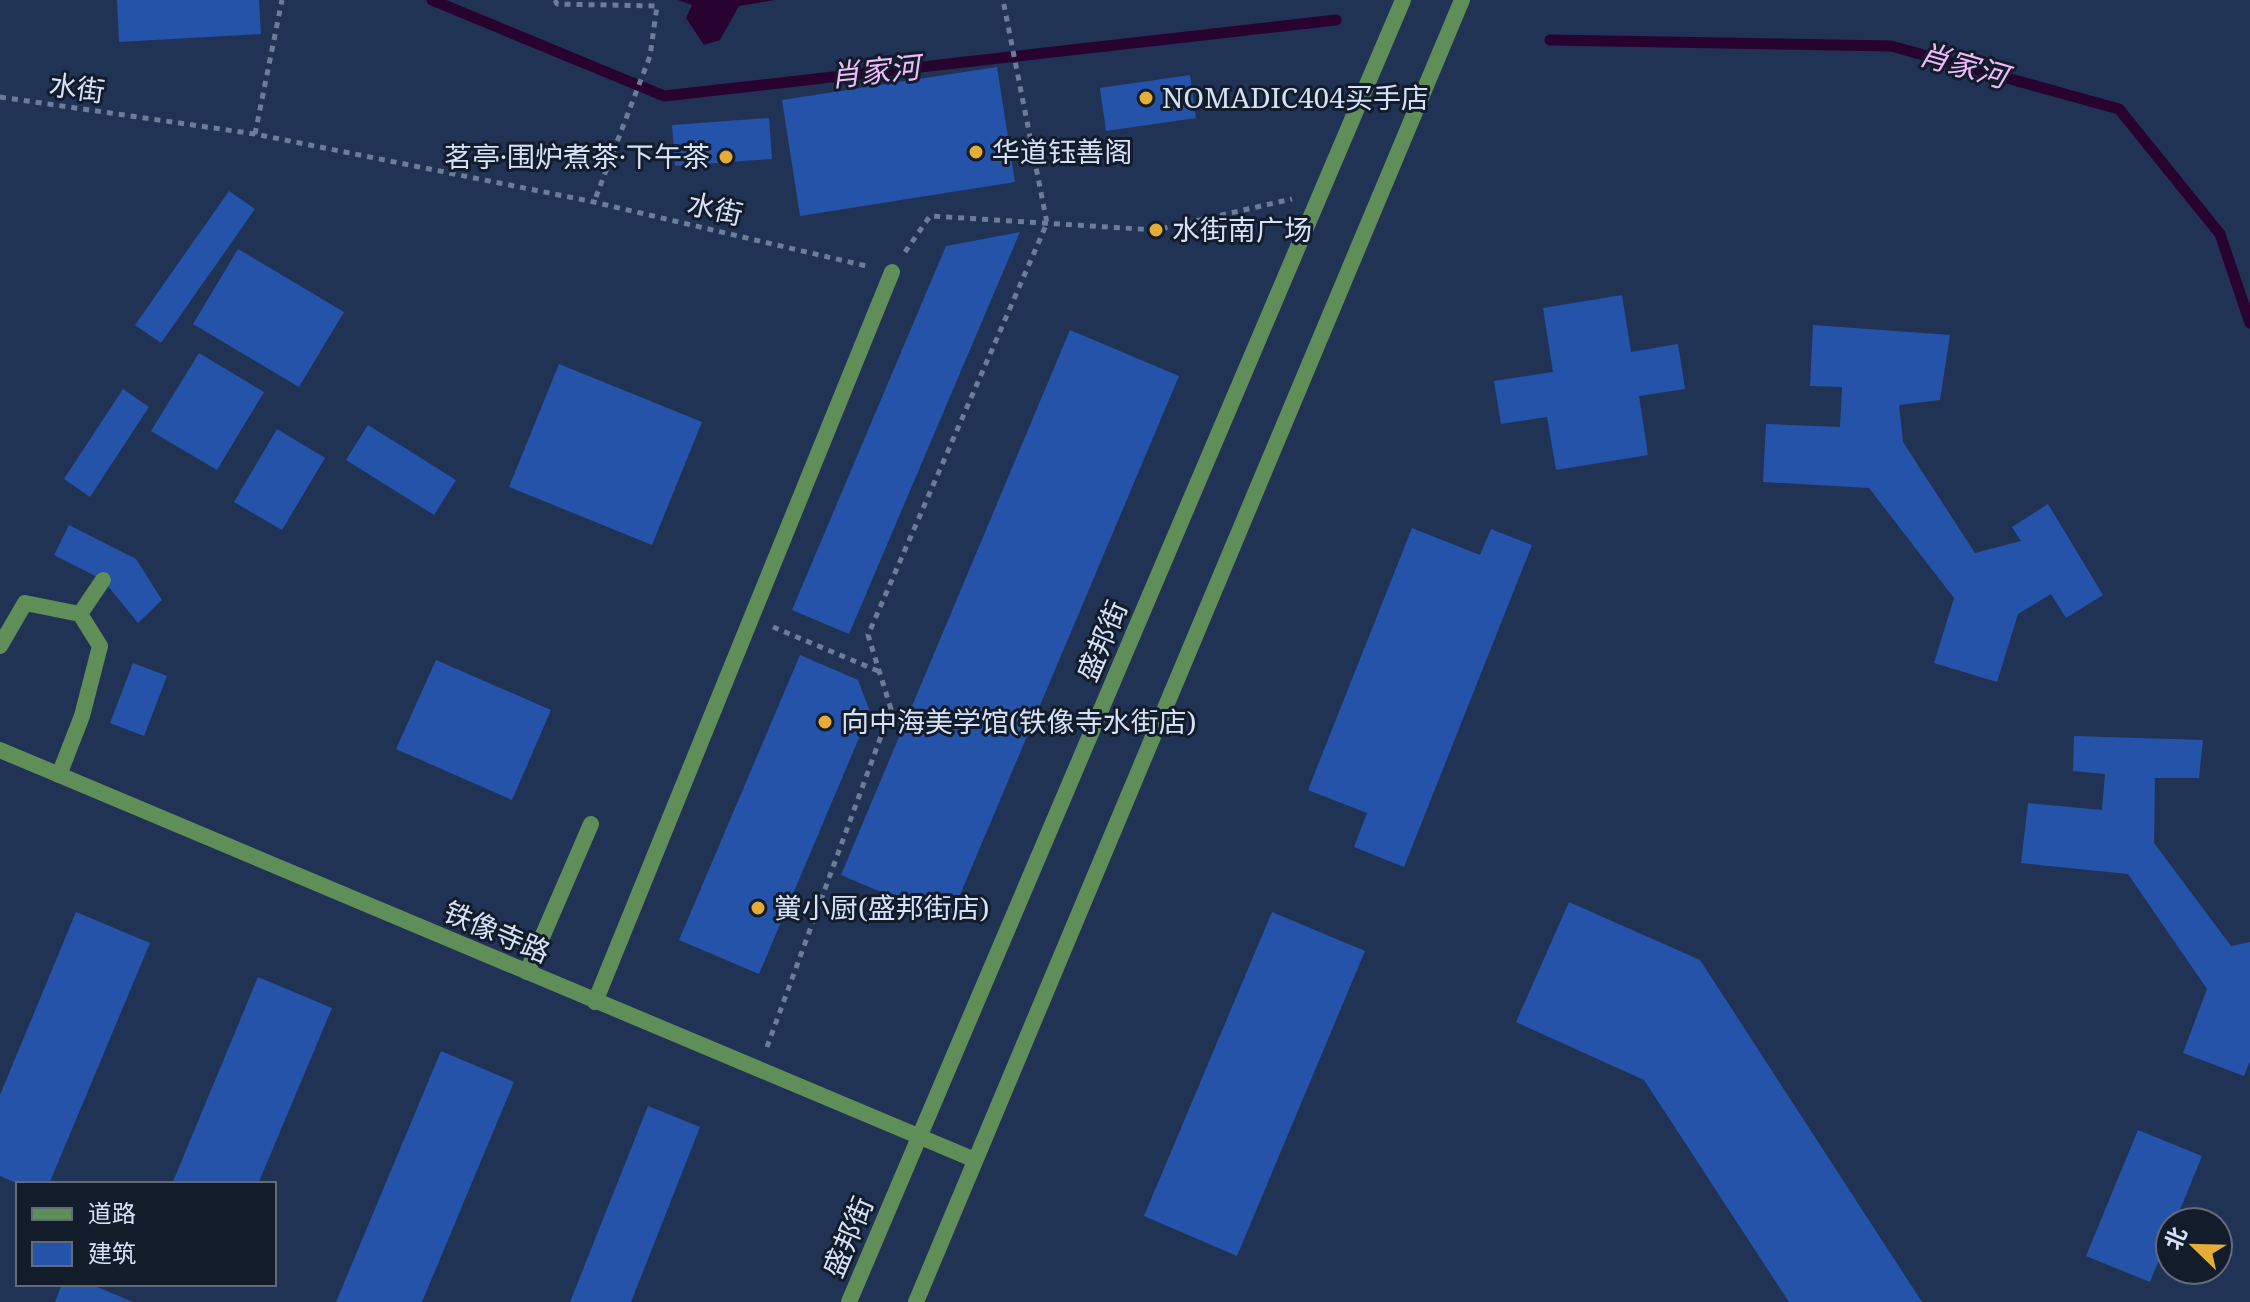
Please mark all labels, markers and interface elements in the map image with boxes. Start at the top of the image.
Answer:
water label: 肖家河 [1915,32,2017,98]
water label: 肖家河 [828,45,927,96]
street label: 水街 [47,64,108,110]
place label: NOMADIC404买手店 [1162,78,1429,116]
marker: NOMADIC404买手店 [1137,89,1155,107]
place label: 华道钰善阁 [992,132,1132,170]
place label: 茗亭·围炉煮茶·下午茶 [444,137,710,175]
marker: 华道钰善阁 [967,143,985,161]
marker: 茗亭·围炉煮茶·下午茶 [717,148,735,166]
street label: 水街 [684,183,747,233]
place label: 水街南广场 [1172,210,1312,248]
marker: 水街南广场 [1147,221,1165,239]
street label: 盛邦街 [1067,595,1135,687]
place label: 向中海美学馆(铁像寺水街店) [841,702,1196,740]
marker: 向中海美学馆(铁像寺水街店) [816,713,834,731]
place label: 黉小厨(盛邦街店) [774,888,989,926]
street label: 铁像寺路 [438,892,556,970]
marker: 黉小厨(盛邦街店) [749,899,767,917]
legend [16,1182,276,1286]
street label: 盛邦街 [813,1191,881,1283]
text: 道路 [88,1196,136,1229]
north arrow [2154,1206,2234,1286]
text: 北 [2157,1222,2193,1254]
text: 建筑 [88,1236,136,1269]

